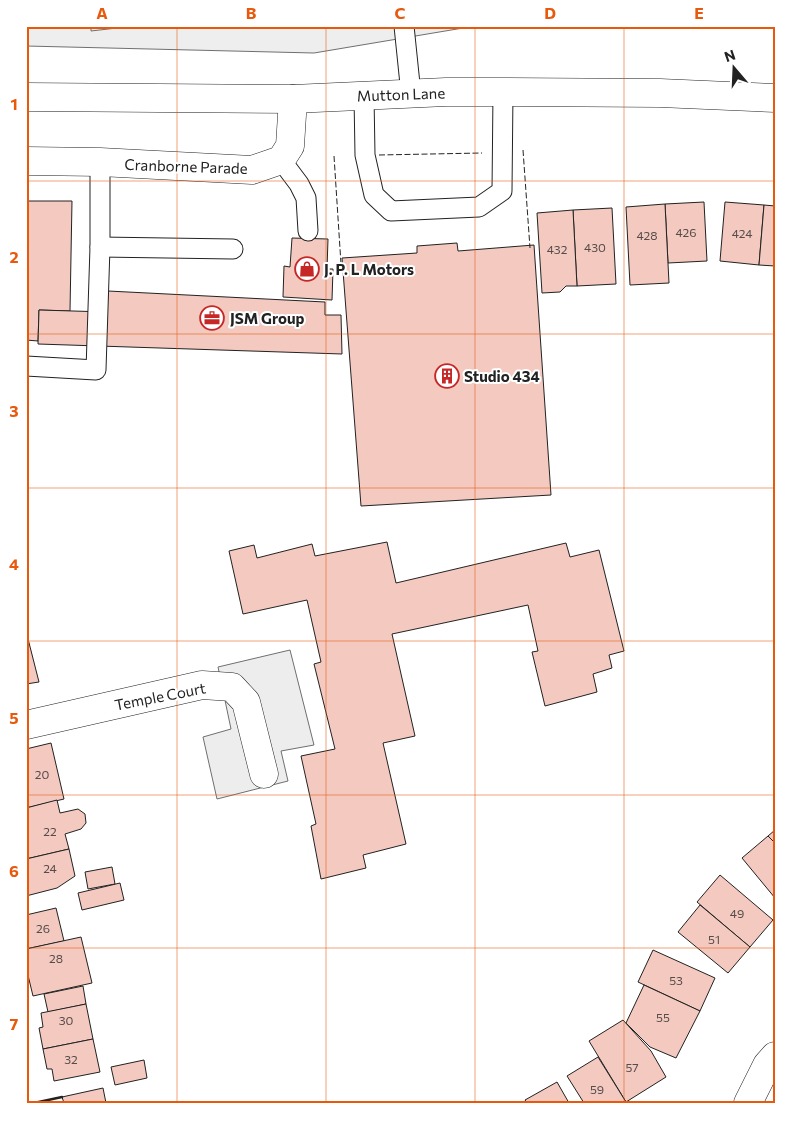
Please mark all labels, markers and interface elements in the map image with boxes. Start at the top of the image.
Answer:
text: A [96,3,108,22]
text: B [246,3,257,22]
text: C [395,3,406,22]
text: D [544,3,556,22]
text: E [694,3,704,22]
north arrow [708,42,758,92]
text: N [722,45,737,65]
street label: Mutton Lane [357,83,446,105]
text: 1 [10,94,18,113]
street label: Cranborne Parade [124,155,248,177]
house number: 426 [676,225,696,239]
house number: 424 [732,226,752,240]
house number: 428 [637,228,657,242]
house number: 430 [584,240,606,254]
house number: 432 [547,242,568,256]
text: 2 [9,247,19,266]
shop icon: J. P. L Motors [294,256,320,282]
place label: J. P. L Motors [324,260,414,278]
office icon: JSM Group [199,305,225,331]
place label: JSM Group [230,309,305,327]
building icon: Studio 434 [434,363,460,389]
place label: Studio 434 [464,367,540,385]
text: 3 [9,401,19,420]
text: 4 [9,554,19,573]
street label: Temple Court [113,678,207,714]
text: 5 [9,708,19,727]
house number: 20 [35,767,49,781]
house number: 22 [43,824,57,838]
text: 6 [9,861,19,880]
house number: 24 [43,861,57,875]
house number: 49 [730,906,744,920]
house number: 26 [36,921,50,935]
house number: 51 [708,932,720,946]
house number: 28 [49,951,63,965]
house number: 53 [669,973,683,987]
house number: 55 [656,1010,670,1024]
house number: 30 [59,1013,74,1027]
text: 7 [10,1014,19,1033]
house number: 32 [64,1052,78,1066]
house number: 57 [625,1060,639,1074]
house number: 59 [590,1082,604,1096]

